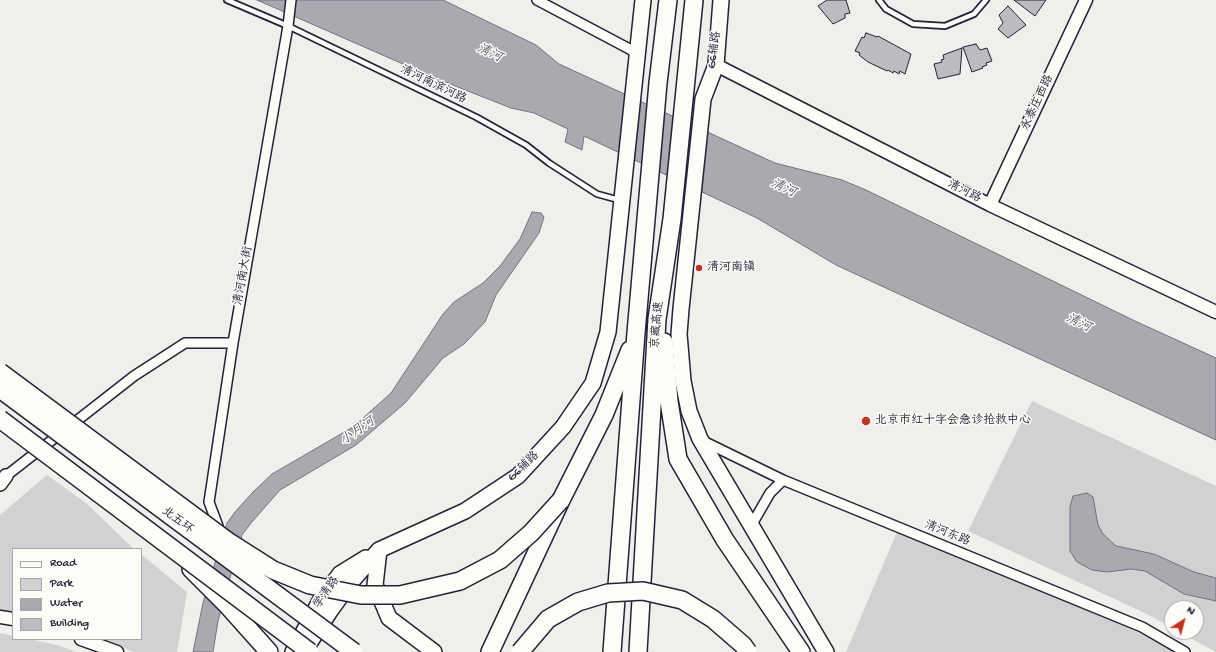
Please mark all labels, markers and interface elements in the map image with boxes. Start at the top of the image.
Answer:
street label: G6辅路 [705,30,725,70]
water label: 清河 [474,41,504,67]
street label: 清河南滨河路 [397,63,469,107]
street label: 永泰庄西路 [1019,73,1057,133]
water label: 清河 [768,176,798,202]
street label: 清河路 [945,177,983,207]
street label: 清河南大街 [232,245,256,307]
place label: 清河南镇 [707,261,755,275]
marker: 清河南镇 [694,263,704,273]
street label: 京藏高速 [649,300,667,350]
water label: 清河 [1063,311,1093,337]
water label: 小月河 [338,414,378,450]
place label: 北京市红十字会急诊抢救中心 [875,414,1031,428]
marker: 北京市红十字会急诊抢救中心 [860,415,872,427]
street label: G6辅路 [505,449,543,485]
street label: 北五环 [158,504,196,538]
street label: 清河东路 [922,518,972,550]
legend [12,548,142,640]
text: Road [50,557,76,571]
street label: 学清路 [311,574,343,612]
text: Park [50,577,73,591]
text: Water [50,597,82,611]
north arrow [1164,600,1204,640]
text: N [1184,604,1197,618]
text: Building [50,617,89,631]

